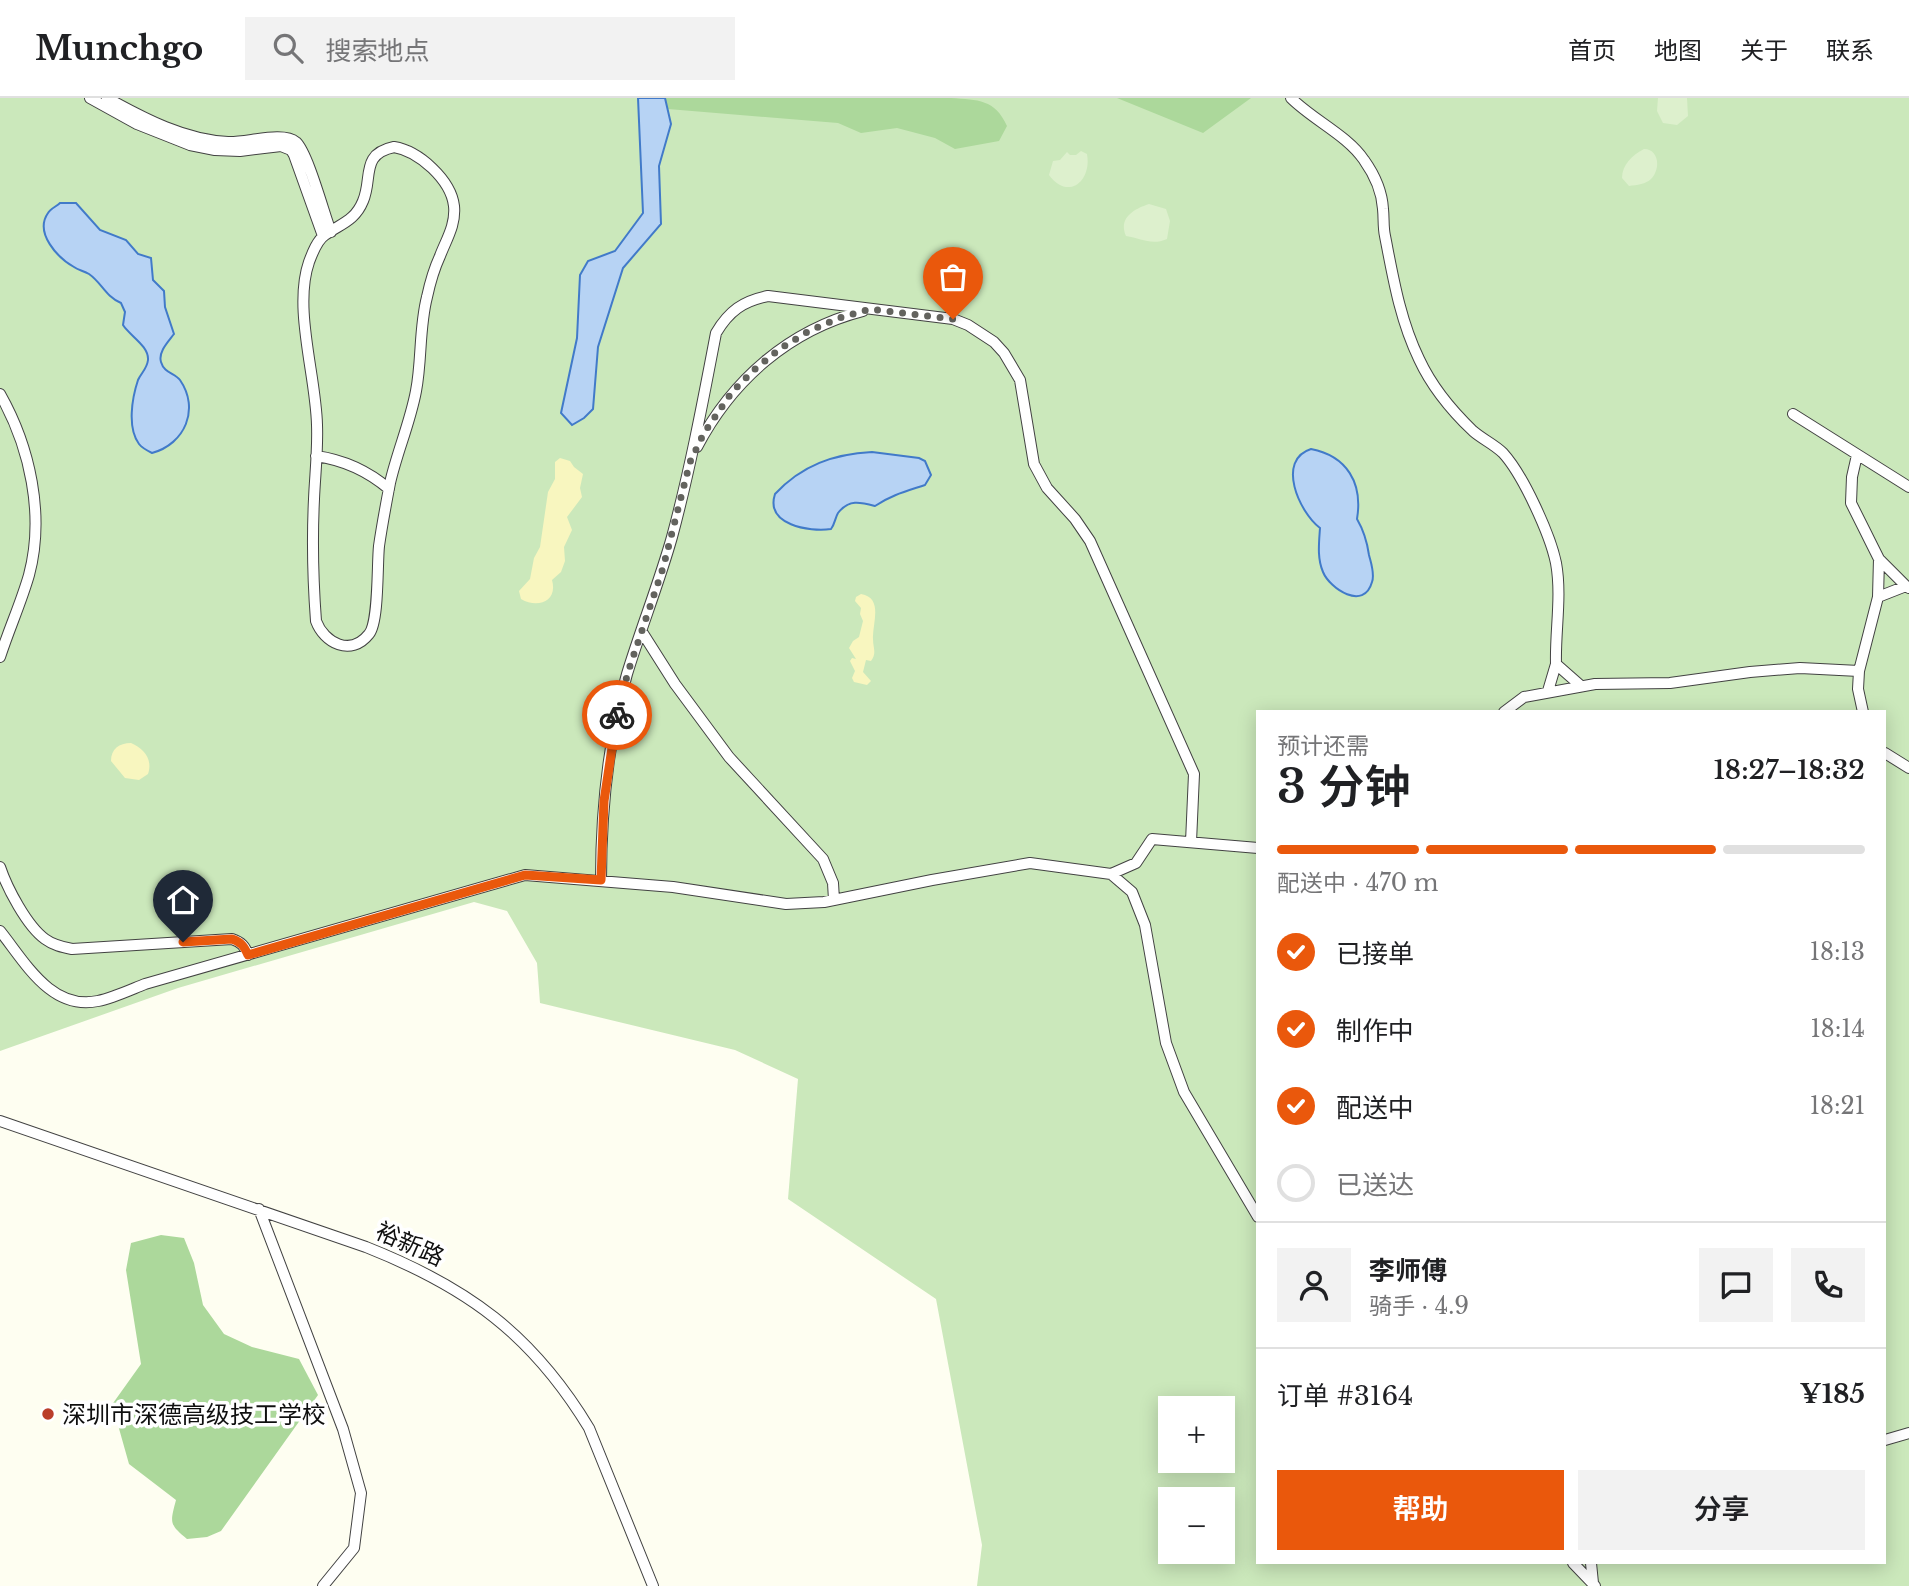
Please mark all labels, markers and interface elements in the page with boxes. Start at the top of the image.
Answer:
search box [245,17,735,80]
text: Munchgo [35,28,203,69]
icon: search [269,29,307,67]
text: 搜索地点 [325,35,429,67]
text: 首页 [1568,36,1616,65]
text: 地图 [1654,36,1702,65]
text: 关于 [1740,36,1788,65]
text: 联系 [1826,36,1874,65]
pin [923,247,983,319]
icon: bag [934,258,972,296]
courier [582,680,652,750]
icon: bike [598,696,636,734]
text: 预计还需 [1277,732,1369,760]
text: 18:27–18:32 [1713,754,1865,786]
text: 3 分钟 [1277,758,1411,815]
text: 配送中 · 470 m [1277,869,1438,897]
pin [153,870,213,942]
icon: home [164,881,202,919]
icon: check [1277,933,1315,971]
text: 已接单 [1336,938,1414,970]
text: 18:13 [1810,938,1865,966]
icon: check [1277,1010,1315,1048]
text: 制作中 [1336,1015,1414,1047]
text: 18:14 [1811,1015,1865,1043]
icon: check [1277,1087,1315,1125]
text: 配送中 [1336,1092,1414,1124]
text: 18:21 [1810,1092,1865,1120]
text: 已送达 [1336,1169,1414,1201]
street label: 裕新路 [371,1216,449,1272]
button: person [1277,1248,1351,1322]
button: chat [1699,1248,1773,1322]
button: phone [1791,1248,1865,1322]
text: 李师傅 [1369,1255,1447,1287]
text: 骑手 · 4.9 [1369,1292,1469,1320]
text: ¥185 [1800,1378,1865,1410]
text: 订单 #3164 [1277,1380,1413,1412]
map controls [1158,1396,1235,1564]
button: + [1158,1396,1235,1473]
place label: 深圳市深德高级技工学校 [62,1400,326,1429]
marker: 深圳市深德高级技工学校 [40,1406,56,1422]
button: 帮助 [1277,1470,1564,1550]
button: 分享 [1578,1470,1865,1550]
button: − [1158,1487,1235,1564]

